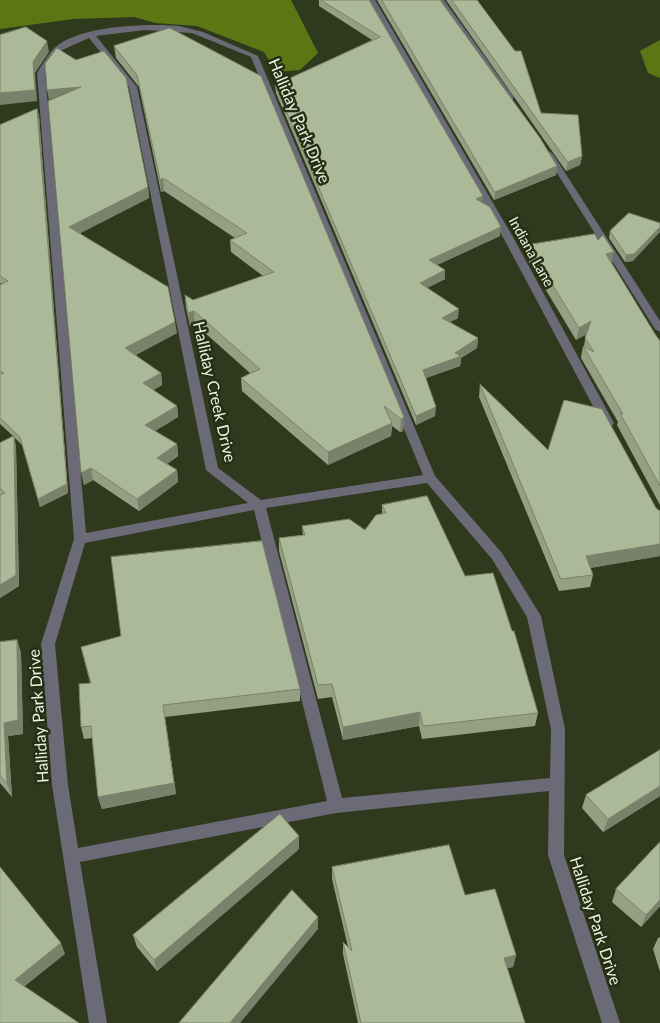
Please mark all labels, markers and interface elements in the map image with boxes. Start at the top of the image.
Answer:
street label: Halliday Park Drive [264,56,334,186]
street label: Indiana Lane [505,214,557,290]
street label: Halliday Creek Drive [188,320,240,464]
street label: Halliday Park Drive [25,649,53,783]
street label: Halliday Park Drive [565,854,625,988]

